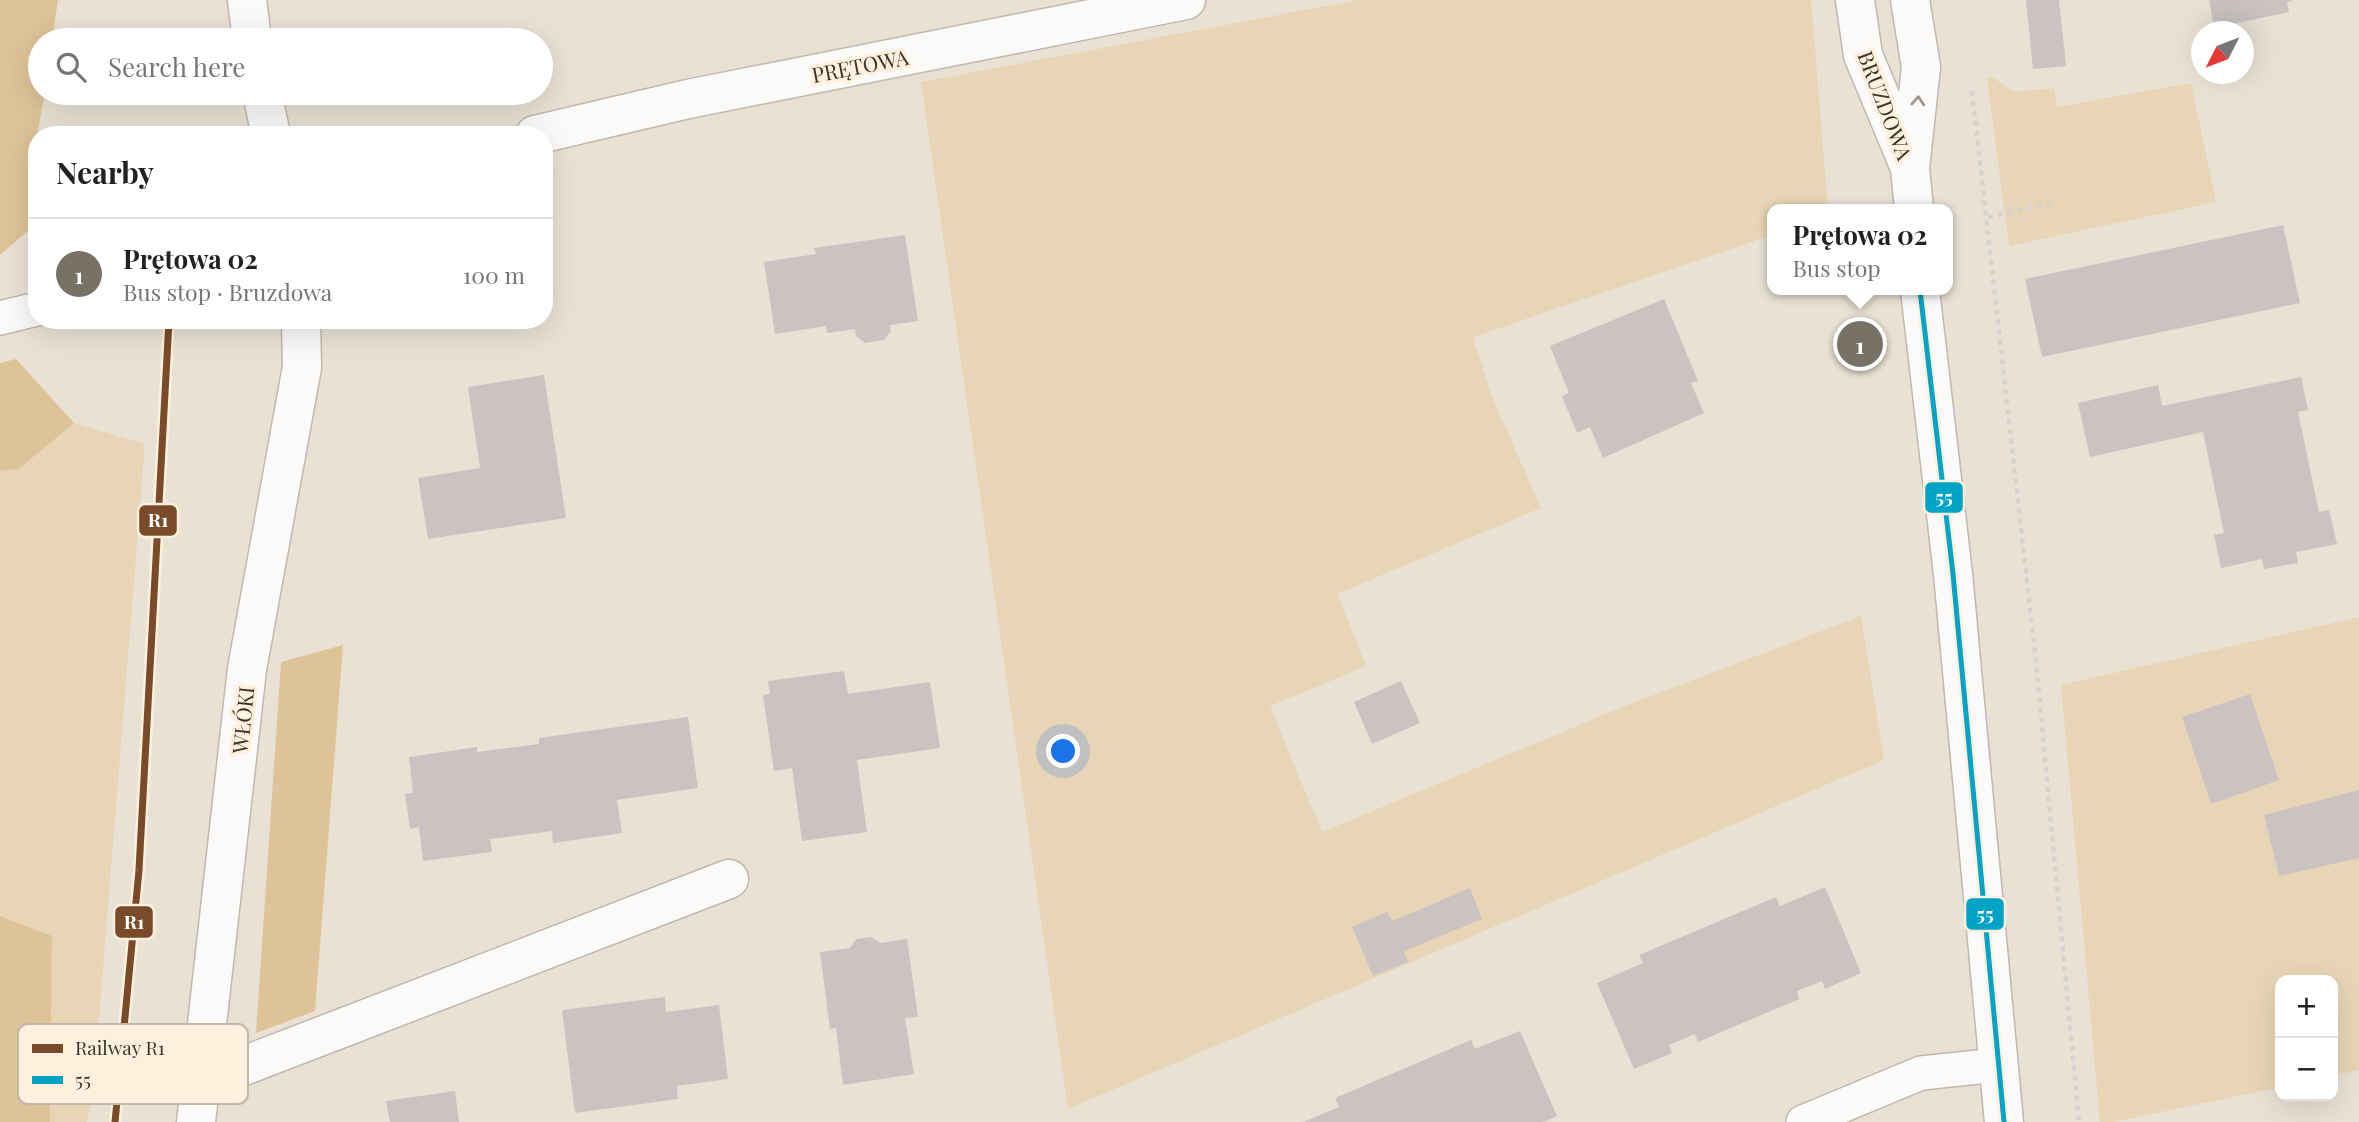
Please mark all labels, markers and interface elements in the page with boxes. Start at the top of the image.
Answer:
north arrow [2191,21,2254,84]
search box [28,28,553,105]
street label: PRĘTOWA [809,42,912,88]
street label: BRUZDOWA [1852,46,1920,164]
icon: search [52,48,90,86]
text: Search here [108,49,245,84]
one-way arrow [1910,95,1925,106]
text: Nearby [56,152,154,192]
popup [1767,204,1953,295]
text: Prętowa 02 [1793,217,1927,252]
text: Prętowa 02 [123,241,258,276]
text: Bus stop [1793,252,1881,283]
text: 1 [75,259,83,290]
text: 100 m [463,259,525,290]
text: Bus stop · Bruzdowa [123,276,332,307]
pin: 1 [1837,318,1883,370]
line badge: 55 [1924,481,1964,514]
text: 55 [1935,483,1953,509]
line badge: R1 [138,504,178,537]
text: R1 [148,506,168,532]
street label: WŁÓKI [224,685,259,756]
your location [1046,734,1080,768]
line badge: 55 [1965,897,2005,931]
text: 55 [1976,900,1994,926]
line badge: R1 [114,905,154,939]
text: R1 [124,908,144,934]
map controls [2275,975,2338,1101]
button: + [2275,975,2338,1038]
legend [18,1024,248,1104]
text: Railway R1 [75,1034,165,1060]
button: − [2275,1038,2338,1101]
text: 55 [75,1066,91,1092]

